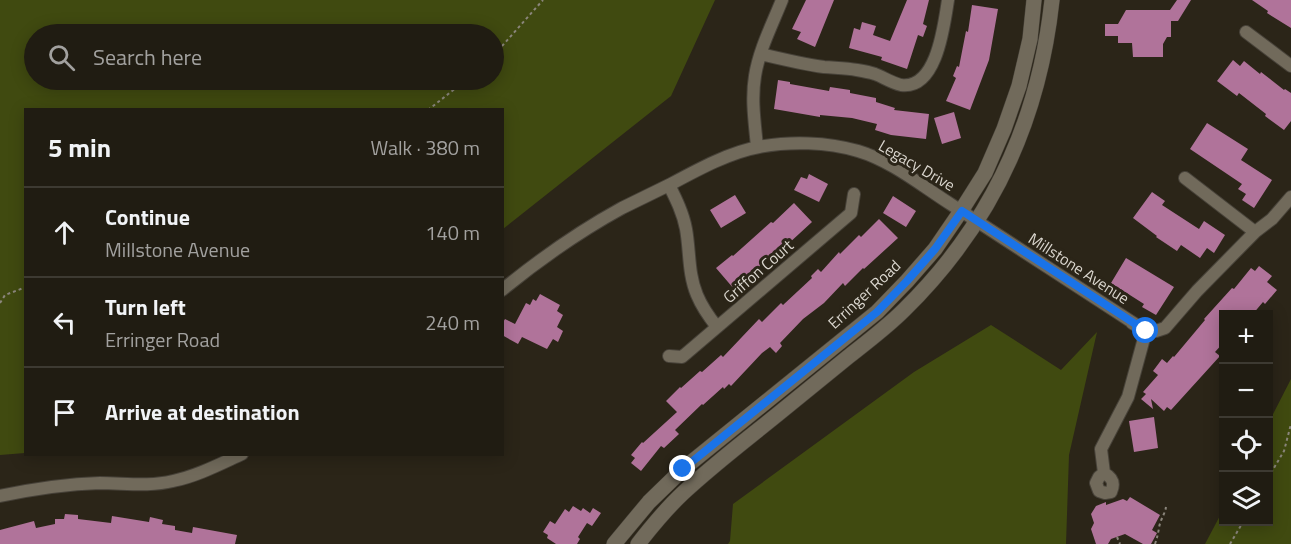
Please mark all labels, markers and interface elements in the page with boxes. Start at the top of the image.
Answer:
search box [24,24,504,90]
text: Search here [93,40,202,74]
icon: search [45,41,78,74]
text: 5 min [48,128,111,167]
text: Walk · 380 m [371,132,480,163]
street label: Legacy Drive [874,133,960,197]
text: Continue [105,200,190,234]
icon: ahead [48,216,81,249]
text: 140 m [425,217,480,248]
street label: Millstone Avenue [1024,226,1134,310]
street label: Griffon Court [717,233,799,308]
text: Millstone Avenue [105,234,250,265]
street label: Erringer Road [822,254,906,334]
text: Turn left [105,290,186,324]
icon: left [48,306,81,339]
text: 240 m [425,307,480,338]
map controls [1219,310,1273,526]
button: + [1219,310,1273,364]
route start [1132,317,1158,343]
text: Erringer Road [105,324,220,355]
button: − [1219,364,1273,418]
text: Arrive at destination [105,395,300,429]
icon: arrive [48,396,81,429]
button: locate [1219,418,1273,472]
route end [669,455,695,481]
button: layers [1219,472,1273,526]

